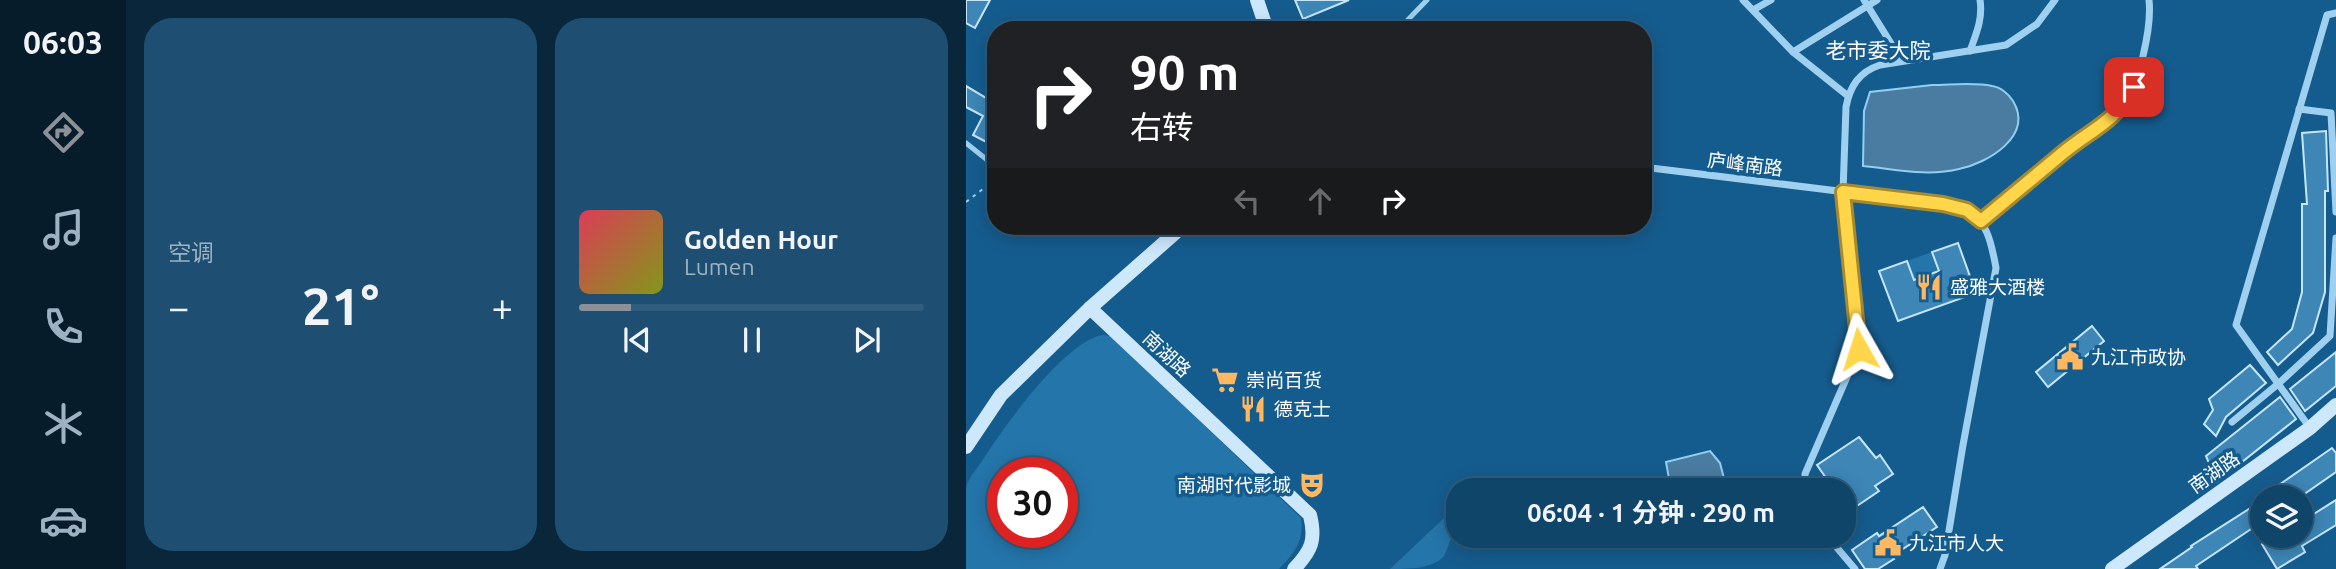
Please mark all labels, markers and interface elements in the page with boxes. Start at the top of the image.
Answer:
text: 06:03 [23,24,103,60]
district label: 老市委大院 [1826,38,1931,62]
text: 90 m [1130,44,1239,99]
icon: right [1015,49,1106,140]
pin [2104,57,2164,117]
icon: arrive [2115,68,2153,106]
icon: directions [39,108,88,157]
text: 右转 [1130,109,1194,145]
street label: 庐峰南路 [1706,148,1784,180]
icon: left [1228,182,1266,220]
icon: ahead [1301,182,1339,220]
icon: right [1374,182,1412,220]
icon: music [39,205,88,254]
text: Golden Hour [684,225,838,254]
text: 空调 [168,240,214,265]
text: Lumen [684,254,755,279]
restaurant icon: 盛雅大酒楼 [1914,272,1944,302]
place label: 盛雅大酒楼 [1950,276,2045,298]
text: 21° [302,277,379,335]
text: − [168,286,189,328]
text: + [492,286,513,328]
icon: phone [39,302,88,351]
position arrow [1822,312,1896,386]
icon: previous [618,321,656,359]
icon: pause [733,321,771,359]
icon: next [848,321,886,359]
street label: 南湖路 [1139,327,1195,381]
public building icon: 九江市政协 [2055,342,2085,372]
place label: 九江市政协 [2091,346,2186,368]
supermarket icon: 崇尚百货 [1210,365,1240,395]
place label: 崇尚百货 [1246,369,1322,391]
restaurant icon: 德克士 [1238,394,1268,424]
place label: 德克士 [1274,398,1331,420]
icon: climate [39,399,88,448]
street label: 南湖路 [2184,447,2244,497]
speed limit sign: 30 [987,457,1078,548]
theatre icon: 南湖时代影城 [1297,470,1327,500]
place label: 南湖时代影城 [1177,474,1291,496]
map controls [2250,485,2313,548]
button: layers [2250,485,2313,548]
icon: car [39,496,88,545]
text: 06:04 · 1 分钟 · 290 m [1527,498,1775,527]
public building icon: 九江市人大 [1873,528,1903,558]
place label: 九江市人大 [1909,532,2004,554]

